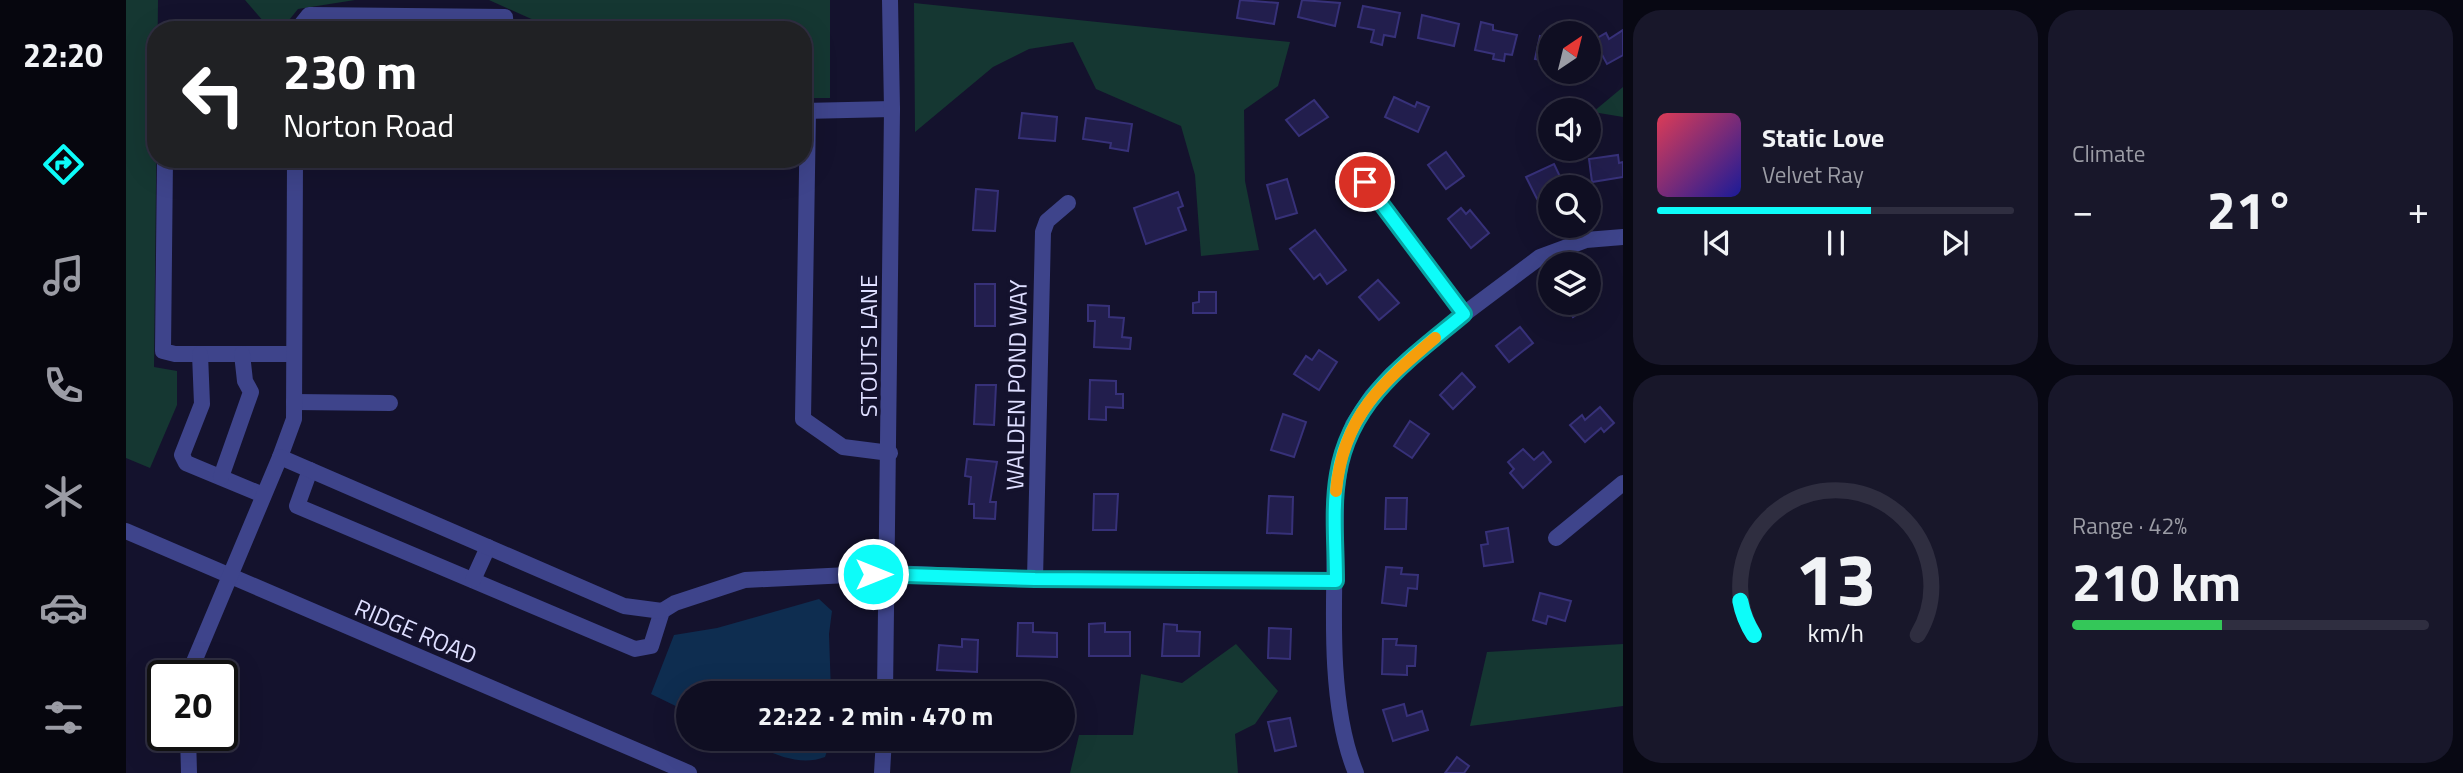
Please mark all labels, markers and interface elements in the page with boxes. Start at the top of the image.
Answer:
north arrow [1538,21,1601,84]
map controls [1538,21,1601,315]
text: 22:20 [23,31,103,79]
text: 230 m [283,33,417,108]
icon: left [168,49,259,140]
button: sound [1538,98,1601,161]
text: Norton Road [283,101,454,149]
text: Static Love [1762,118,1884,157]
text: Climate [2072,136,2145,171]
icon: directions [39,140,88,189]
pin [1335,152,1395,212]
text: Velvet Ray [1762,157,1864,192]
icon: arrive [1346,163,1384,201]
text: 21° [2207,170,2294,249]
button: search [1538,175,1601,238]
text: − [2072,181,2093,239]
text: + [2408,181,2429,239]
icon: previous [1698,224,1736,262]
icon: pause [1817,224,1855,262]
icon: next [1936,224,1974,262]
icon: music [39,251,88,300]
button: layers [1538,252,1601,315]
street label: STOUTS LANE [850,275,886,417]
street label: WALDEN POND WAY [996,279,1036,491]
icon: phone [39,361,88,410]
icon: climate [39,472,88,521]
text: Range · 42% [2072,508,2187,543]
text: 13 [1795,523,1876,633]
position arrow [836,537,910,611]
text: 210 km [2072,542,2241,621]
icon: car [39,583,88,632]
street label: RIDGE ROAD [349,589,483,673]
text: km/h [1807,614,1864,652]
speed limit sign: 20 [147,660,238,751]
icon: filters [39,693,88,742]
text: 22:22 · 2 min · 470 m [758,696,993,735]

